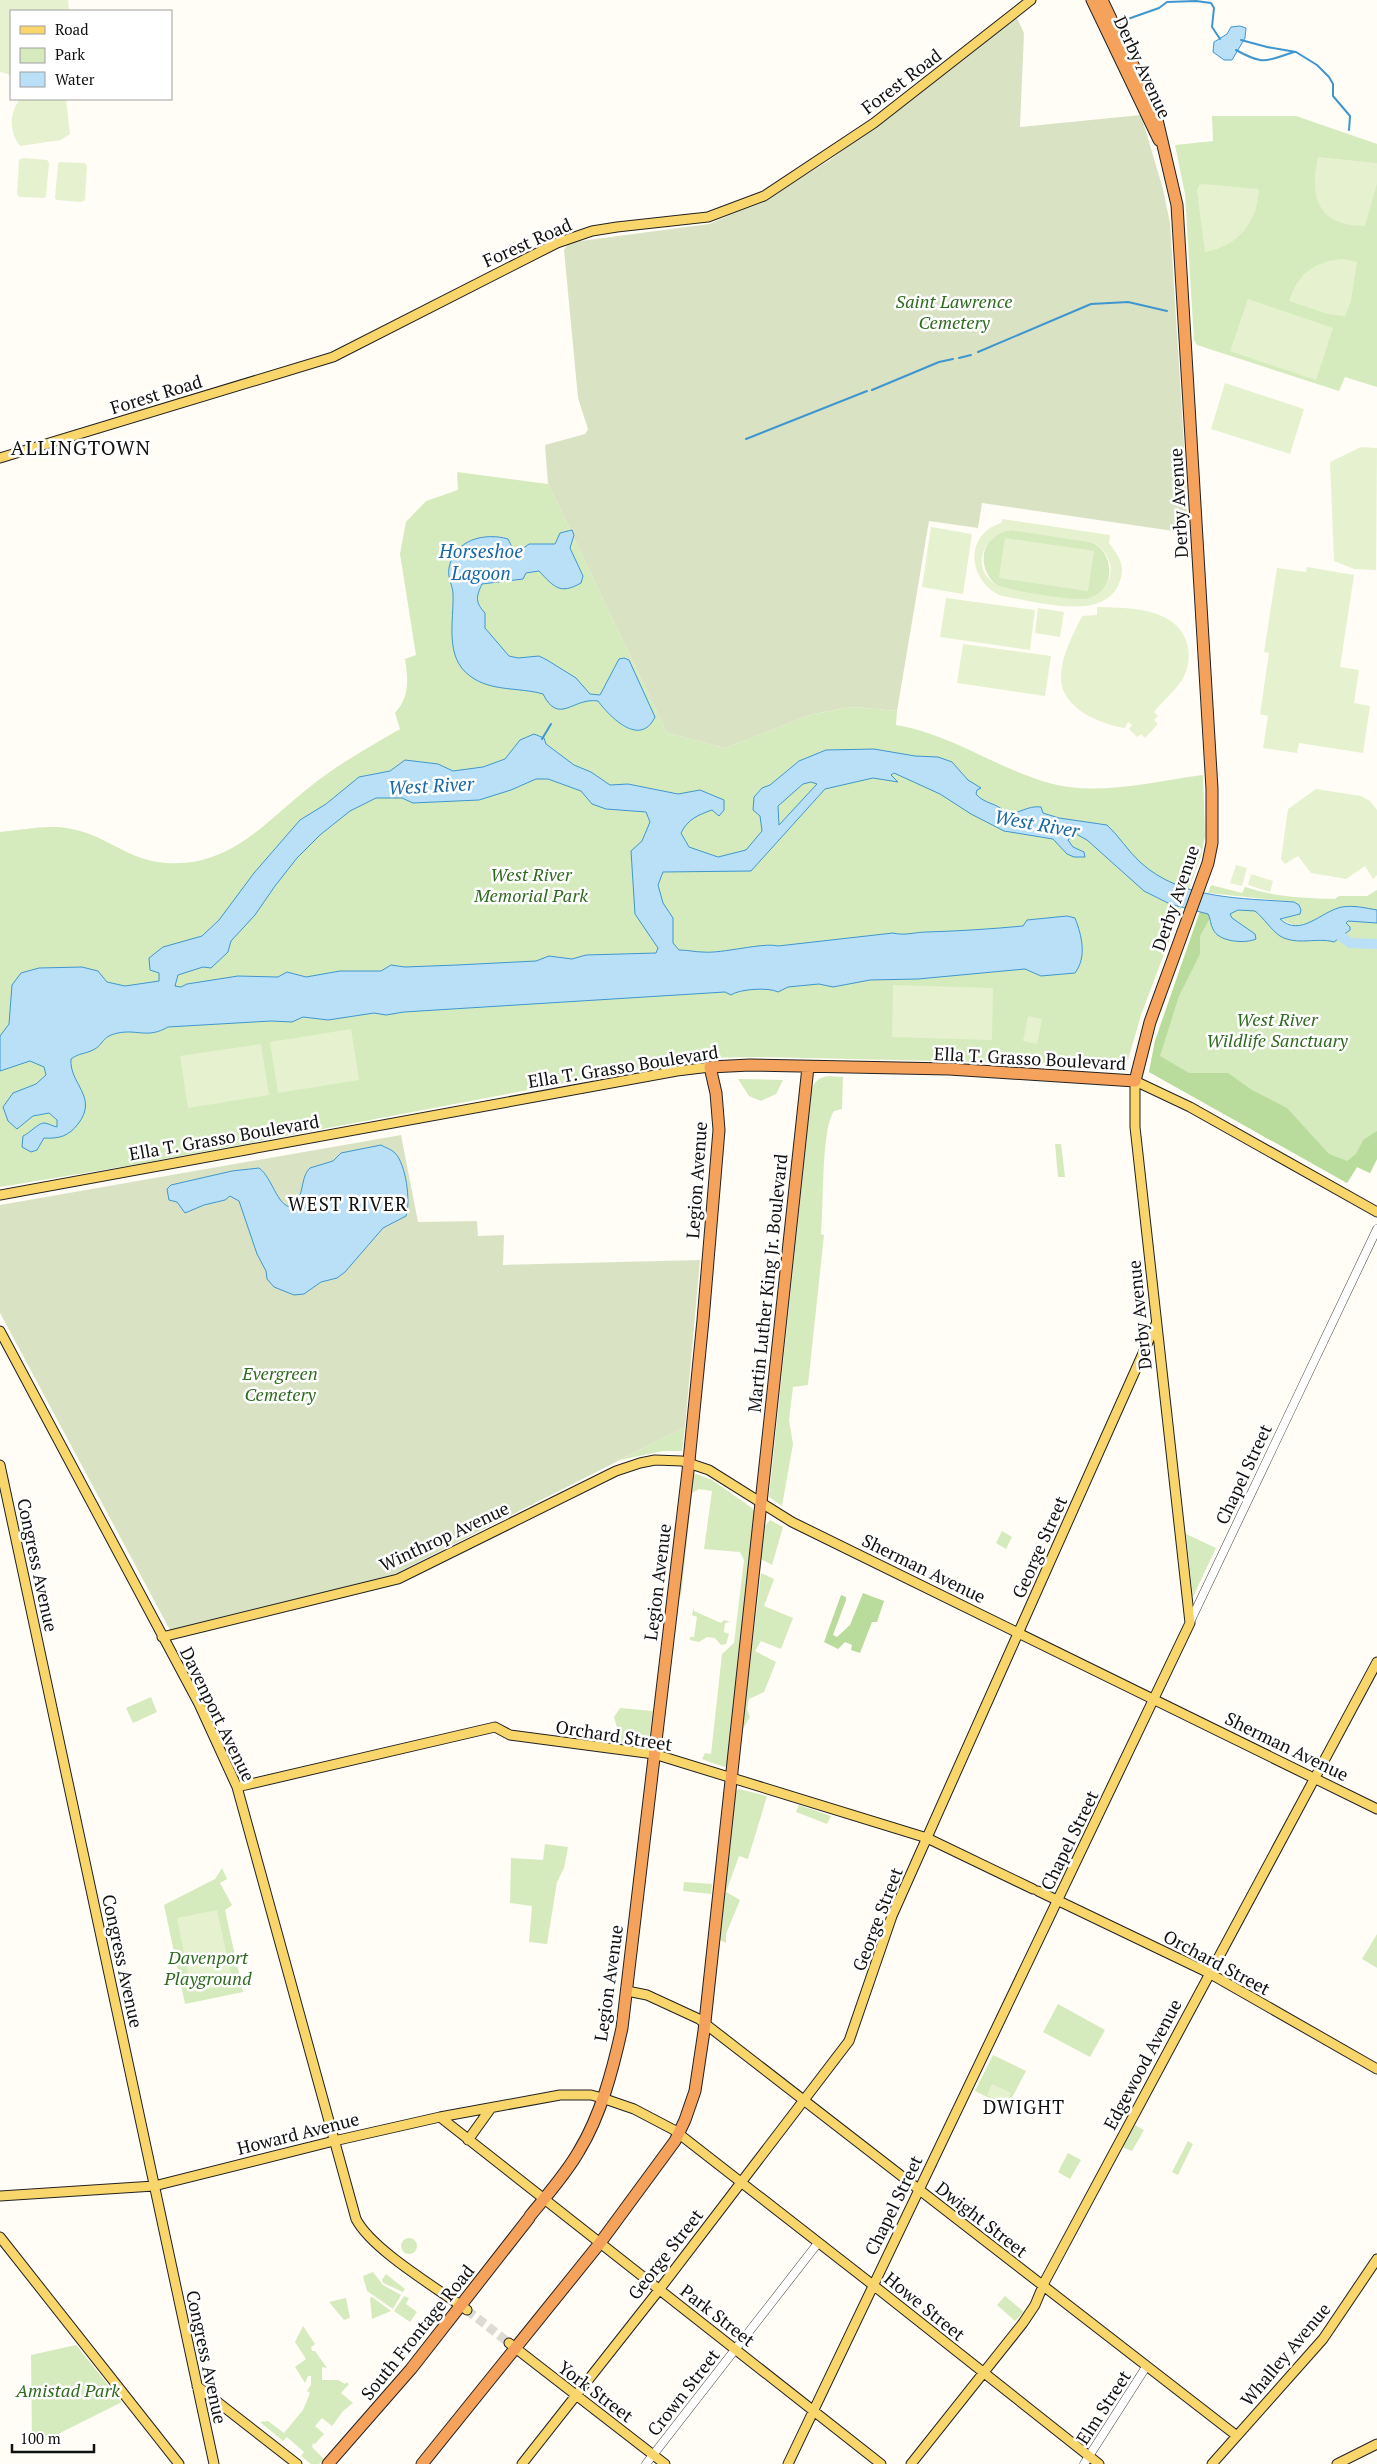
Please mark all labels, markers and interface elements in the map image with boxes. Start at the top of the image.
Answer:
legend [10,10,172,100]
street label: Derby Avenue [1109,12,1177,122]
text: Road [55,19,88,39]
street label: Forest Road [856,43,946,119]
text: Park [55,44,85,64]
text: Water [55,69,95,89]
street label: Forest Road [479,212,575,272]
park label: Saint Lawrence Cemetery [895,289,1013,334]
street label: Forest Road [107,369,205,419]
district label: ALLINGTOWN [11,434,151,461]
street label: Derby Avenue [1163,447,1193,559]
water label: Horseshoe Lagoon [438,538,523,585]
water label: West River [387,770,475,800]
water label: West River [993,803,1082,843]
street label: Derby Avenue [1146,842,1204,954]
park label: West River Memorial Park [473,862,588,907]
park label: West River Wildlife Sanctuary [1206,1007,1349,1052]
street label: Ella T. Grasso Boulevard [526,1039,720,1093]
street label: Ella T. Grasso Boulevard [933,1041,1127,1075]
street label: Ella T. Grasso Boulevard [127,1108,321,1166]
street label: Legion Avenue [680,1121,712,1239]
street label: Martin Luther King Jr. Boulevard [741,1153,793,1413]
district label: WEST RIVER [288,1191,408,1216]
street label: Derby Avenue [1121,1259,1157,1371]
park label: Evergreen Cemetery [241,1361,318,1406]
street label: Chapel Street [1209,1420,1277,1528]
street label: George Street [1006,1492,1072,1602]
street label: Congress Avenue [12,1496,64,1634]
street label: Winthrop Avenue [375,1496,513,1576]
street label: Legion Avenue [638,1522,676,1642]
street label: Sherman Avenue [858,1528,990,1608]
street label: Davenport Avenue [175,1643,261,1785]
street label: Sherman Avenue [1221,1706,1353,1786]
street label: Orchard Street [554,1714,674,1756]
street label: Chapel Street [1034,1786,1104,1894]
street label: George Street [846,1863,908,1974]
street label: Congress Avenue [97,1892,149,2030]
street label: Legion Avenue [588,1923,628,2043]
street label: Orchard Street [1159,1924,1275,2000]
park label: Davenport Playground [163,1945,252,1990]
street label: Edgewood Avenue [1097,1994,1187,2134]
district label: DWIGHT [983,2094,1065,2119]
street label: Howard Avenue [234,2106,362,2160]
street label: Chapel Street [858,2151,928,2259]
street label: Dwight Street [931,2176,1033,2263]
street label: George Street [622,2203,708,2304]
street label: South Frontage Road [355,2259,479,2405]
street label: Howe Street [880,2266,971,2346]
street label: Park Street [676,2278,760,2352]
street label: Congress Avenue [181,2288,233,2426]
street label: Whalley Avenue [1235,2297,1335,2411]
street label: Crown Street [641,2343,725,2441]
street label: York Street [553,2355,639,2427]
street label: Elm Street [1070,2365,1136,2449]
park label: Amistad Park [15,2378,120,2402]
scale bar [12,2422,95,2454]
text: 100 m [20,2428,61,2448]

